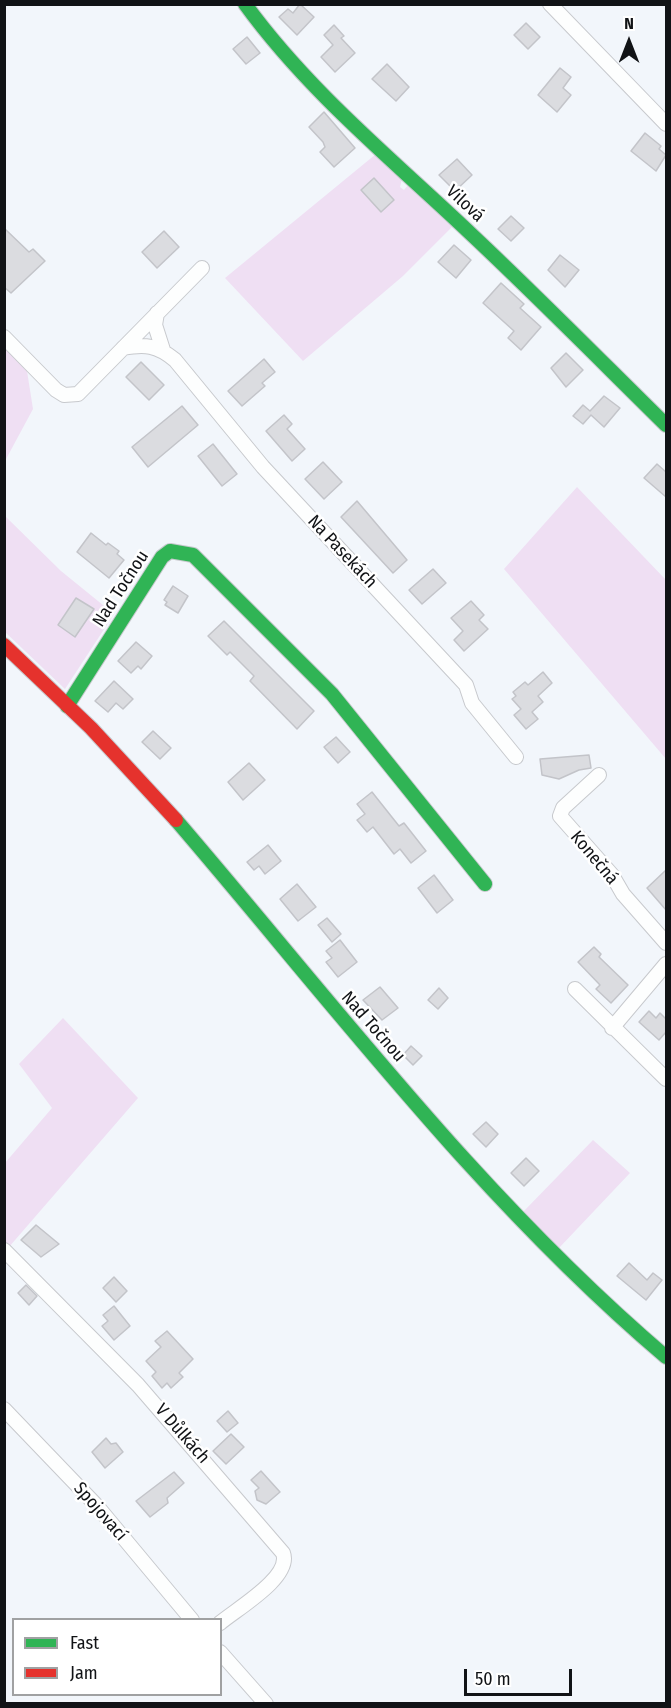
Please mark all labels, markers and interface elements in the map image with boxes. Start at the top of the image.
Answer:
north arrow [599,12,659,72]
text: N [624,14,634,33]
street label: Vilová [441,181,489,227]
street label: Na Pasekách [303,511,381,593]
street label: Nad Točnou [88,547,154,631]
street label: Konečná [565,827,623,889]
street label: Nad Točnou [336,987,410,1067]
street label: V Důlkách [150,1400,214,1468]
street label: Spojovací [69,1478,131,1546]
legend [12,1618,222,1696]
text: Fast [70,1632,99,1654]
scale bar [467,1657,575,1695]
text: Jam [70,1662,98,1684]
text: 50 m [475,1668,511,1690]

